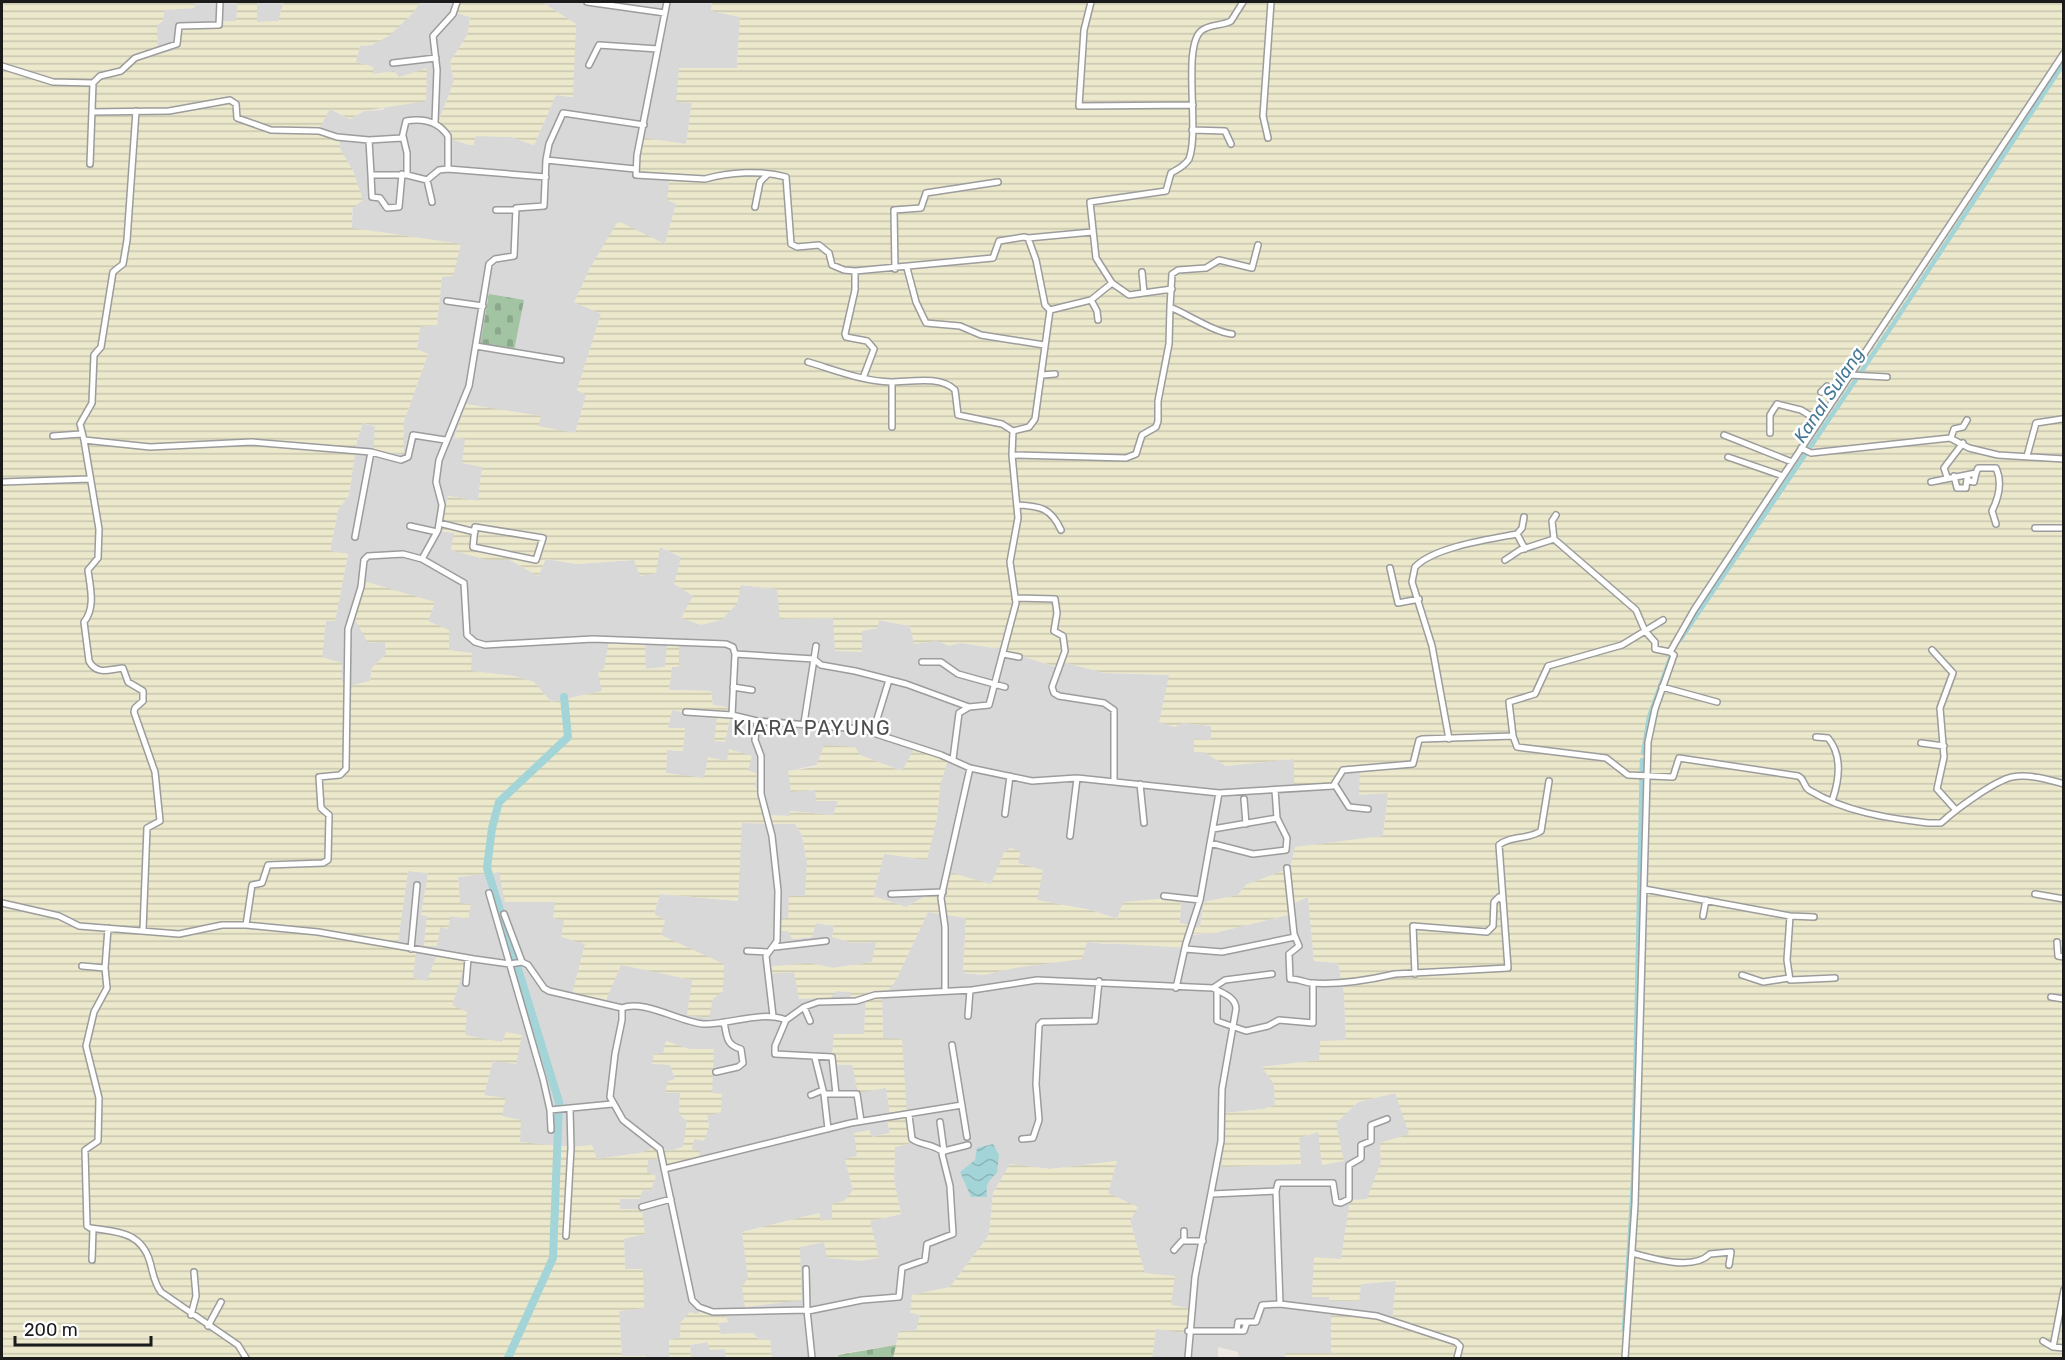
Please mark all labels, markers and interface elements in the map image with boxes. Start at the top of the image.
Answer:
water label: Kanal Sulang [1789,343,1869,447]
district label: KIARA PAYUNG [733,716,891,740]
scale bar [15,1309,152,1347]
text: 200 m [24,1319,78,1341]

